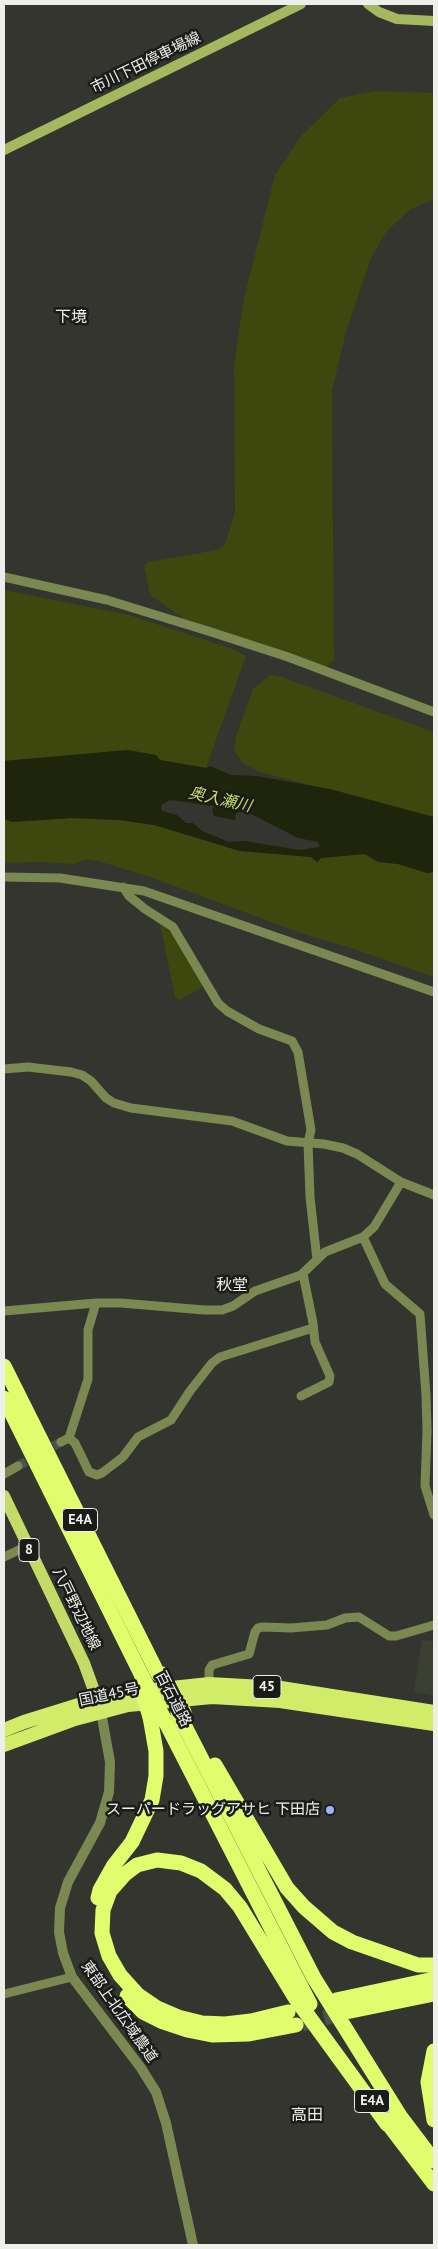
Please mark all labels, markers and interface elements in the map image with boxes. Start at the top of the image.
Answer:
street label: 市川下田停車場線 [88,29,204,97]
district label: 下境 [55,307,87,327]
water label: 奥入瀬川 [187,783,253,817]
district label: 秋堂 [216,1275,248,1295]
road number: E4A [62,1508,98,1532]
road number: 8 [19,1538,39,1562]
street label: 八戸野辺地線 [48,1565,104,1653]
street label: 百石道路 [151,1668,195,1730]
road number: 45 [253,1675,281,1698]
street label: 国道45号 [77,1680,141,1710]
place label: スーパードラッグアサヒ 下田店 [106,1801,320,1819]
marker: スーパードラッグアサヒ 下田店 [324,1804,336,1816]
street label: 東部上北広域農道 [77,1958,161,2066]
road number: E4A [354,2090,390,2112]
district label: 高田 [291,2105,323,2125]

